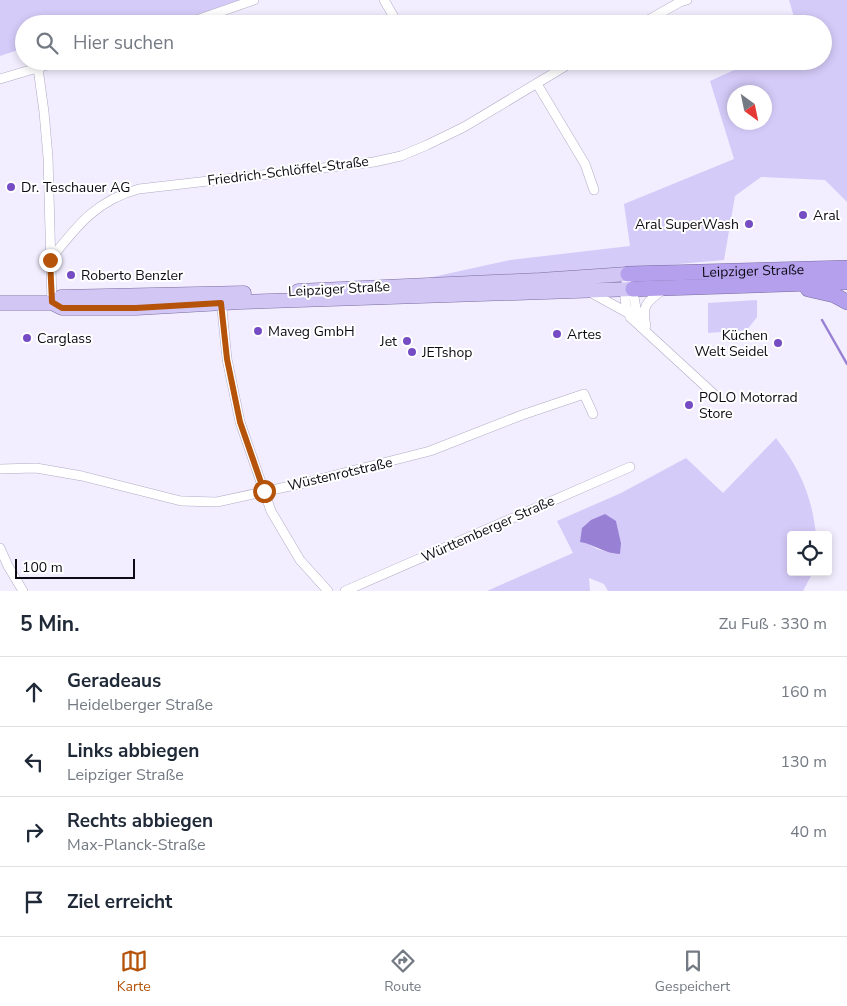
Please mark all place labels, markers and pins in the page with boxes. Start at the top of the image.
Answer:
place label: Dr. Teschauer AG [21,178,130,197]
marker: Dr. Teschauer AG [5,181,17,193]
place label: Aral [813,206,841,225]
marker: Aral [797,209,809,221]
place label: Aral SuperWash [635,215,739,234]
marker: Aral SuperWash [743,218,755,230]
place label: Roberto Benzler [81,266,183,285]
marker: Roberto Benzler [65,269,77,281]
place label: Maveg GmbH [268,322,355,341]
marker: Maveg GmbH [252,325,264,337]
place label: Artes [567,325,602,344]
place label: Küchen Welt Seidel [694,326,769,361]
marker: Artes [551,328,563,340]
place label: Carglass [37,329,92,348]
marker: Carglass [21,332,33,344]
place label: Jet [379,332,397,351]
marker: Jet [401,335,413,347]
marker: Küchen Welt Seidel [772,337,784,349]
place label: JETshop [421,343,473,362]
marker: JETshop [406,346,418,358]
place label: POLO Motorrad Store [699,388,798,423]
marker: POLO Motorrad Store [683,399,695,411]

